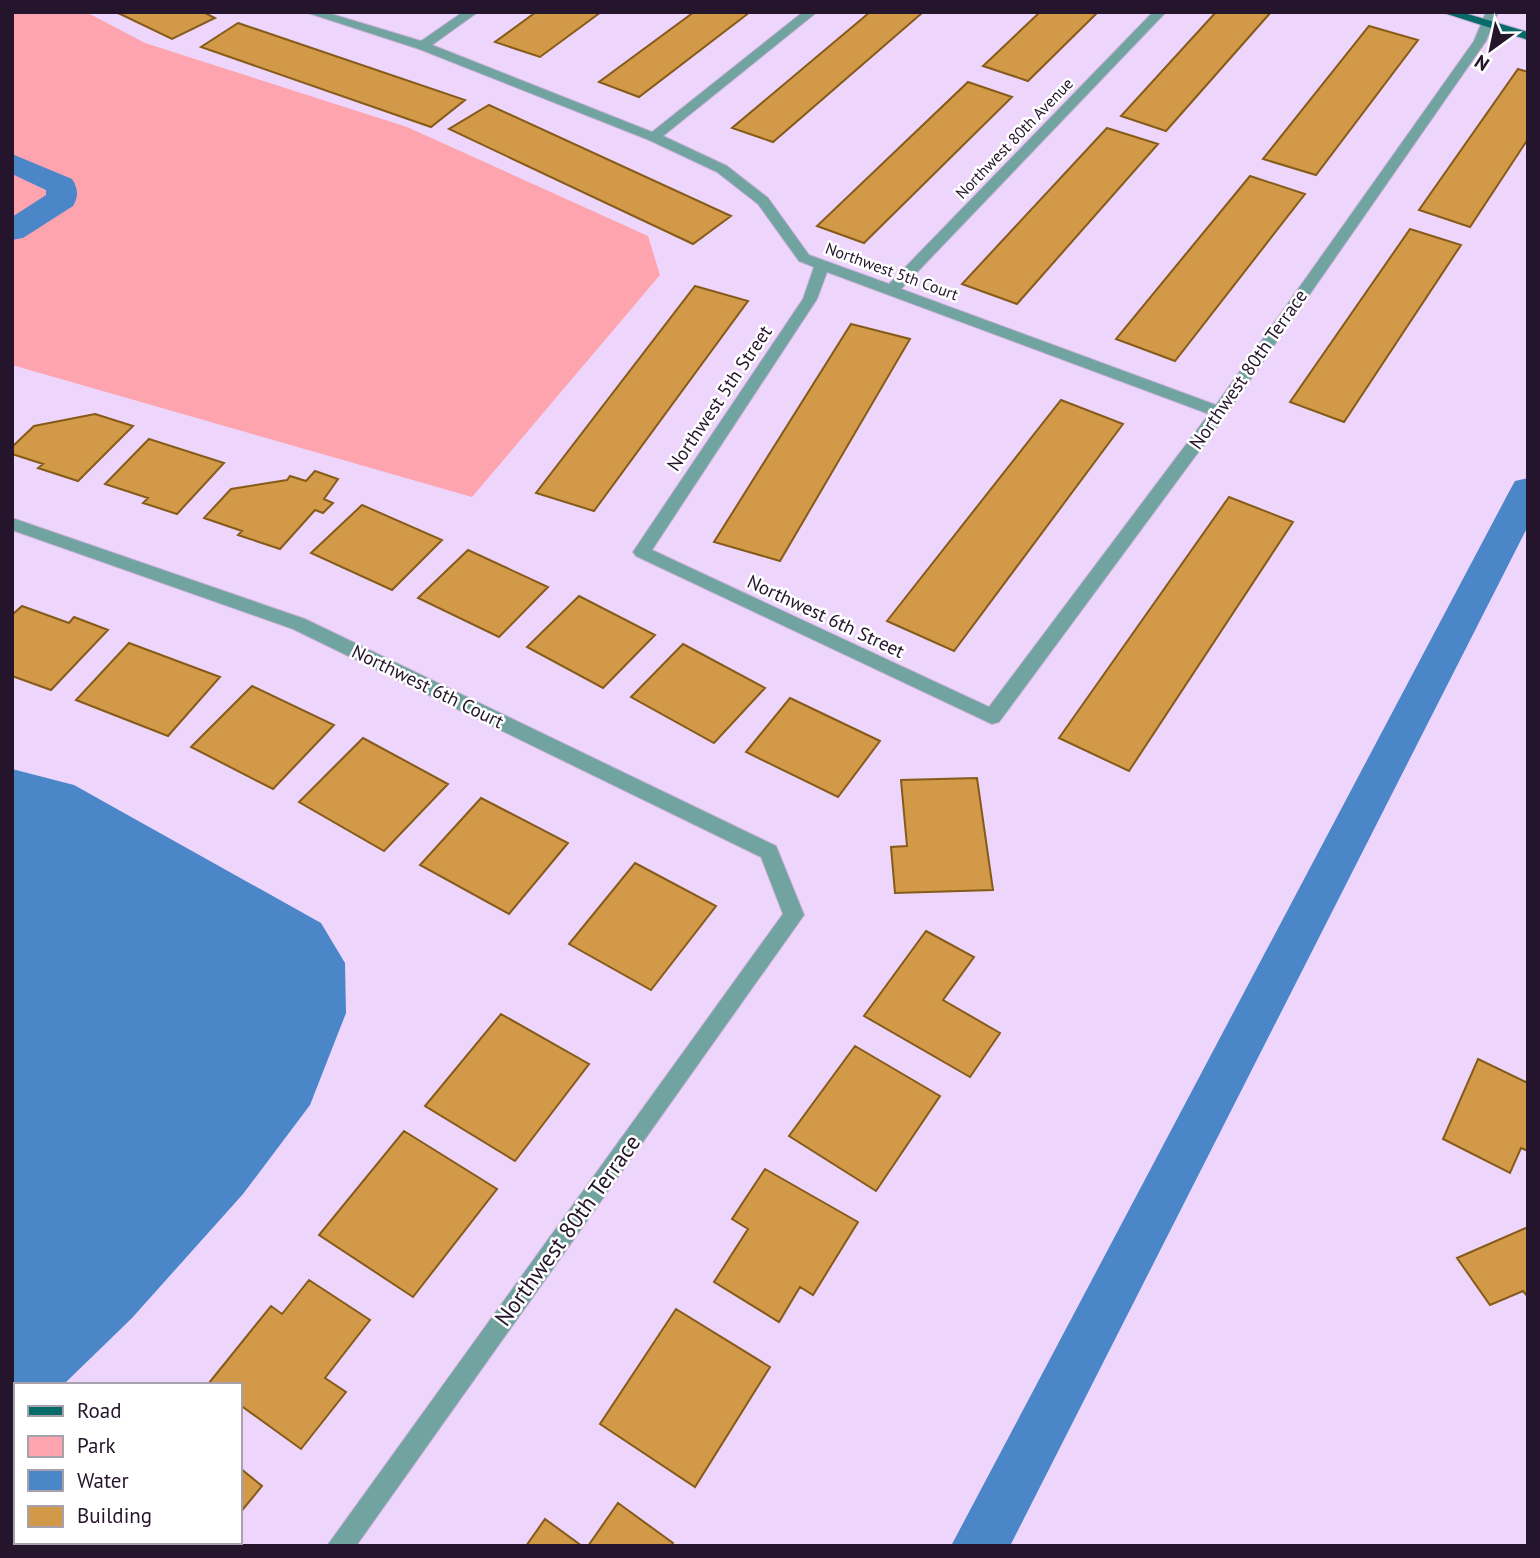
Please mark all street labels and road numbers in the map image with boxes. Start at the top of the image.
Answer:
street label: Northwest 80th Avenue [951,73,1077,203]
street label: Northwest 5th Court [823,238,962,305]
street label: Northwest 80th Terrace [1184,284,1312,454]
street label: Northwest 5th Street [661,320,777,475]
street label: Northwest 6th Street [744,569,909,663]
street label: Northwest 6th Court [348,639,508,733]
street label: Northwest 80th Terrace [488,1129,646,1331]

